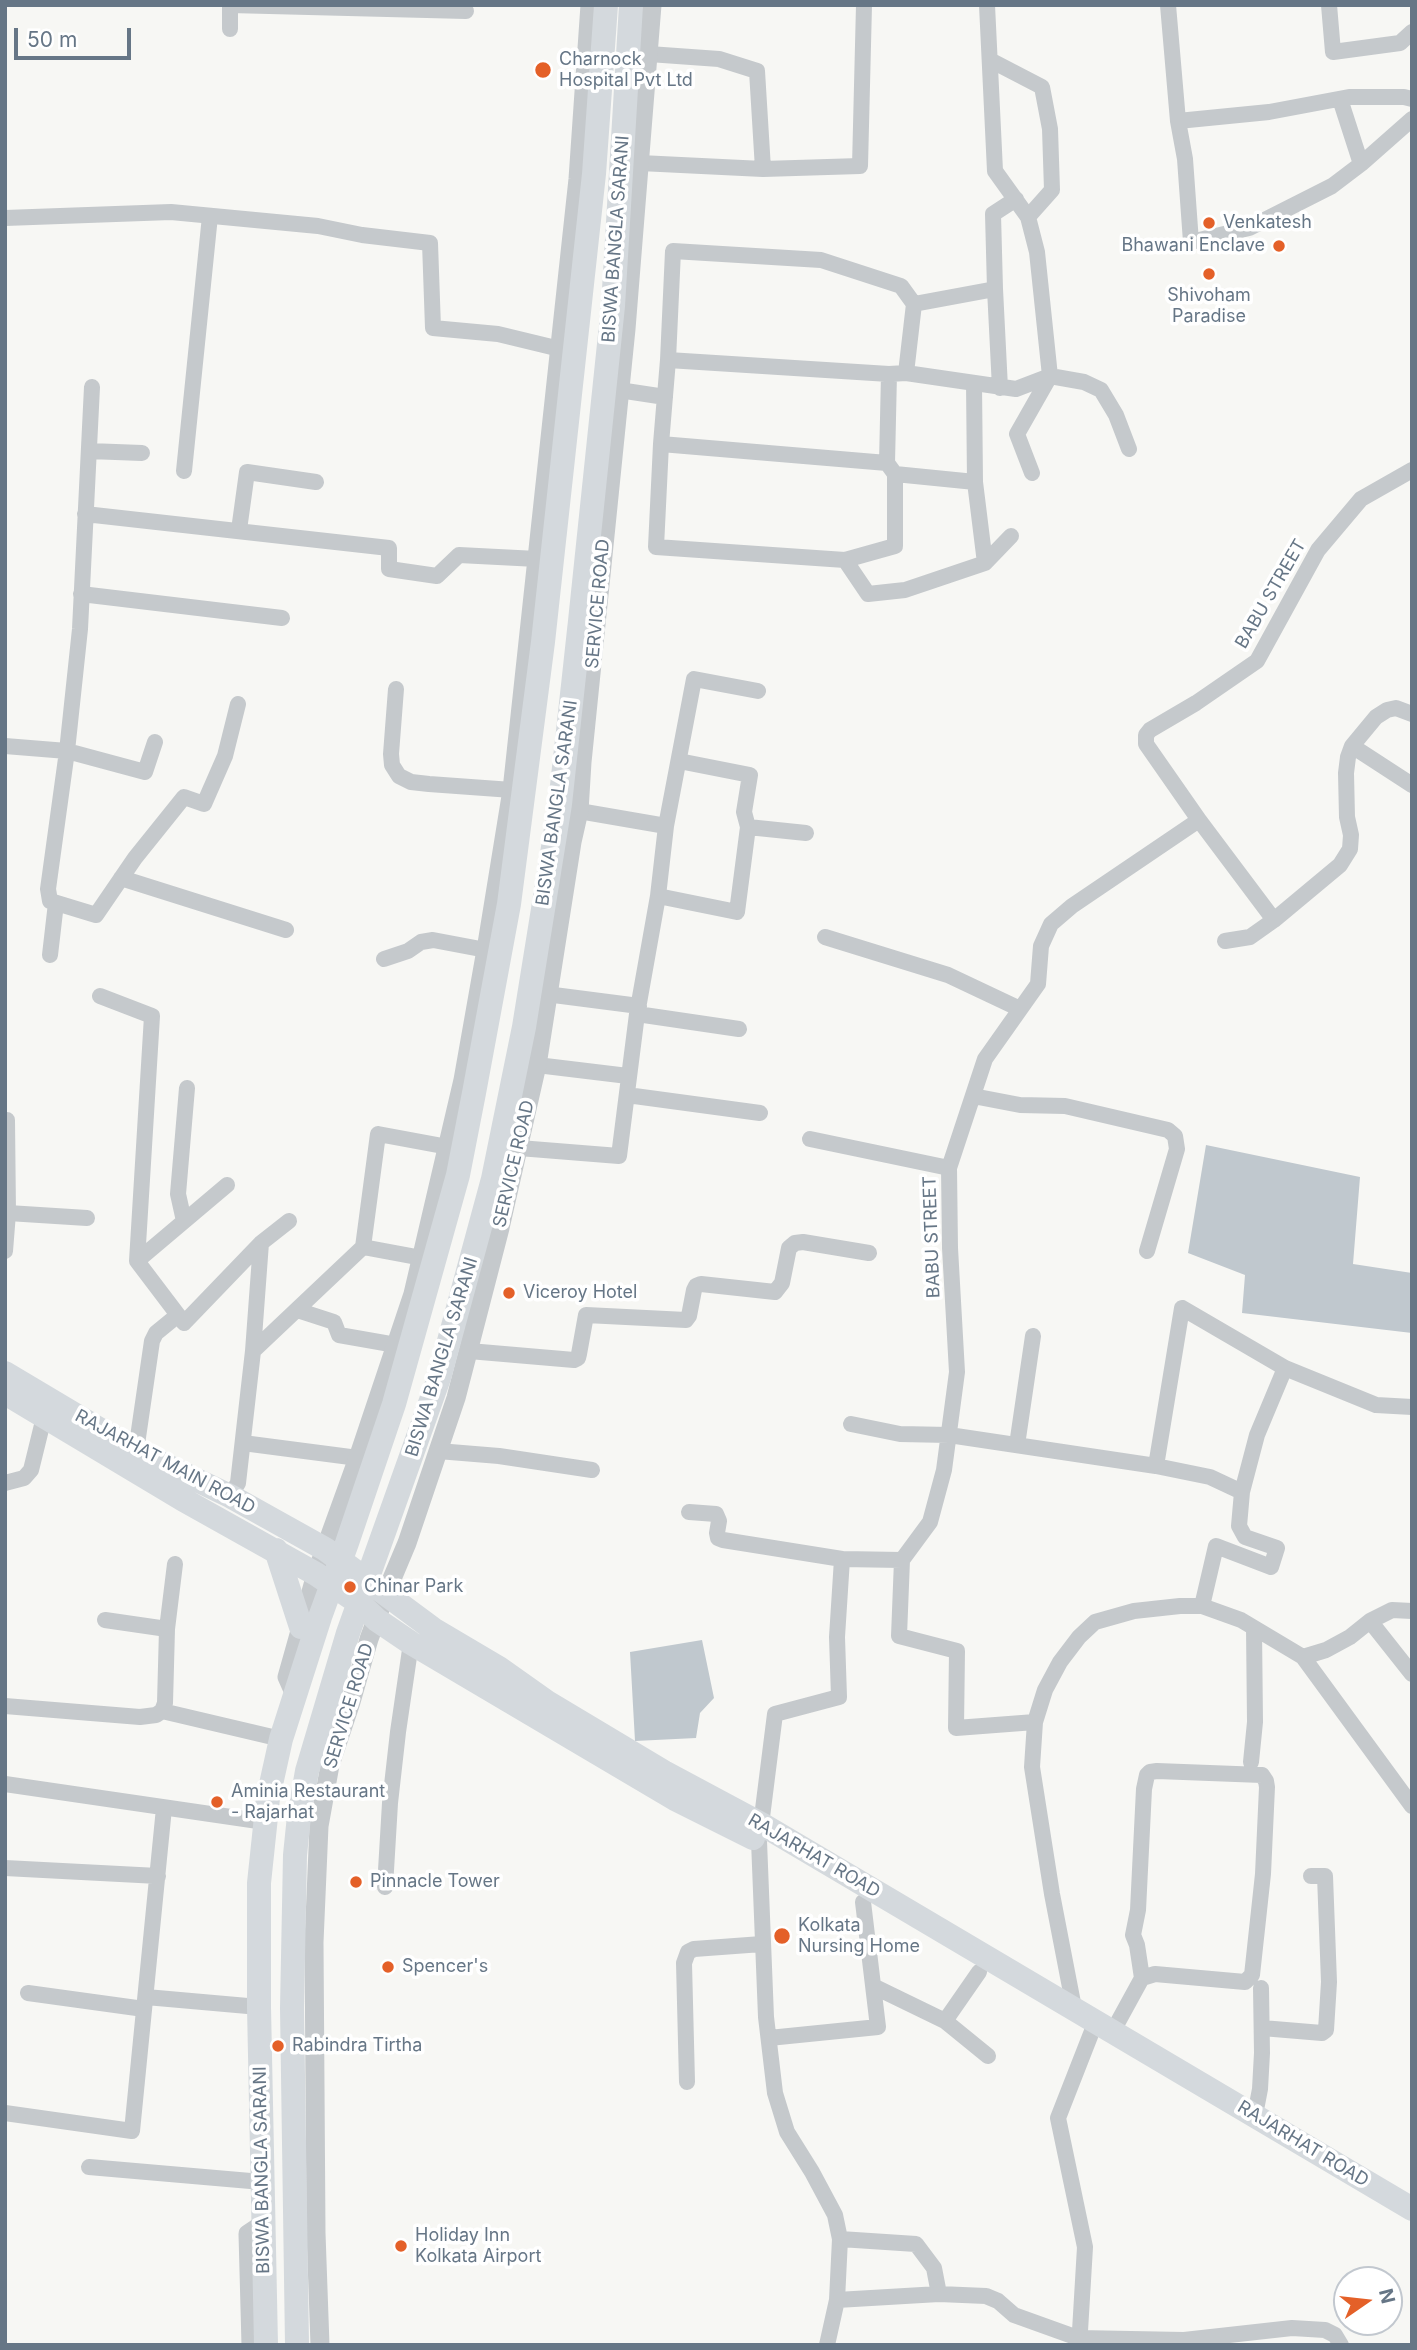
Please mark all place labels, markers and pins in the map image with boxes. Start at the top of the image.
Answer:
place label: Charnock Hospital Pvt Ltd [559,49,693,92]
marker: Charnock Hospital Pvt Ltd [533,60,553,80]
place label: Venkatesh [1223,212,1312,234]
marker: Venkatesh [1201,215,1217,231]
place label: Bhawani Enclave [1121,235,1265,257]
marker: Bhawani Enclave [1271,238,1287,254]
marker: Shivoham Paradise [1201,266,1217,282]
place label: Shivoham Paradise [1167,285,1251,328]
place label: Viceroy Hotel [523,1282,637,1304]
marker: Viceroy Hotel [501,1285,517,1301]
place label: Chinar Park [364,1576,463,1598]
marker: Chinar Park [342,1579,358,1595]
place label: Aminia Restaurant - Rajarhat [231,1781,385,1824]
marker: Aminia Restaurant - Rajarhat [209,1794,225,1810]
place label: Pinnacle Tower [370,1871,500,1893]
marker: Pinnacle Tower [348,1874,364,1890]
place label: Kolkata Nursing Home [798,1915,920,1958]
marker: Kolkata Nursing Home [772,1926,792,1946]
place label: Spencer's [402,1956,488,1978]
marker: Spencer's [380,1959,396,1975]
place label: Rabindra Tirtha [292,2035,422,2057]
marker: Rabindra Tirtha [270,2038,286,2054]
place label: Holiday Inn Kolkata Airport [415,2225,541,2268]
marker: Holiday Inn Kolkata Airport [393,2238,409,2254]

